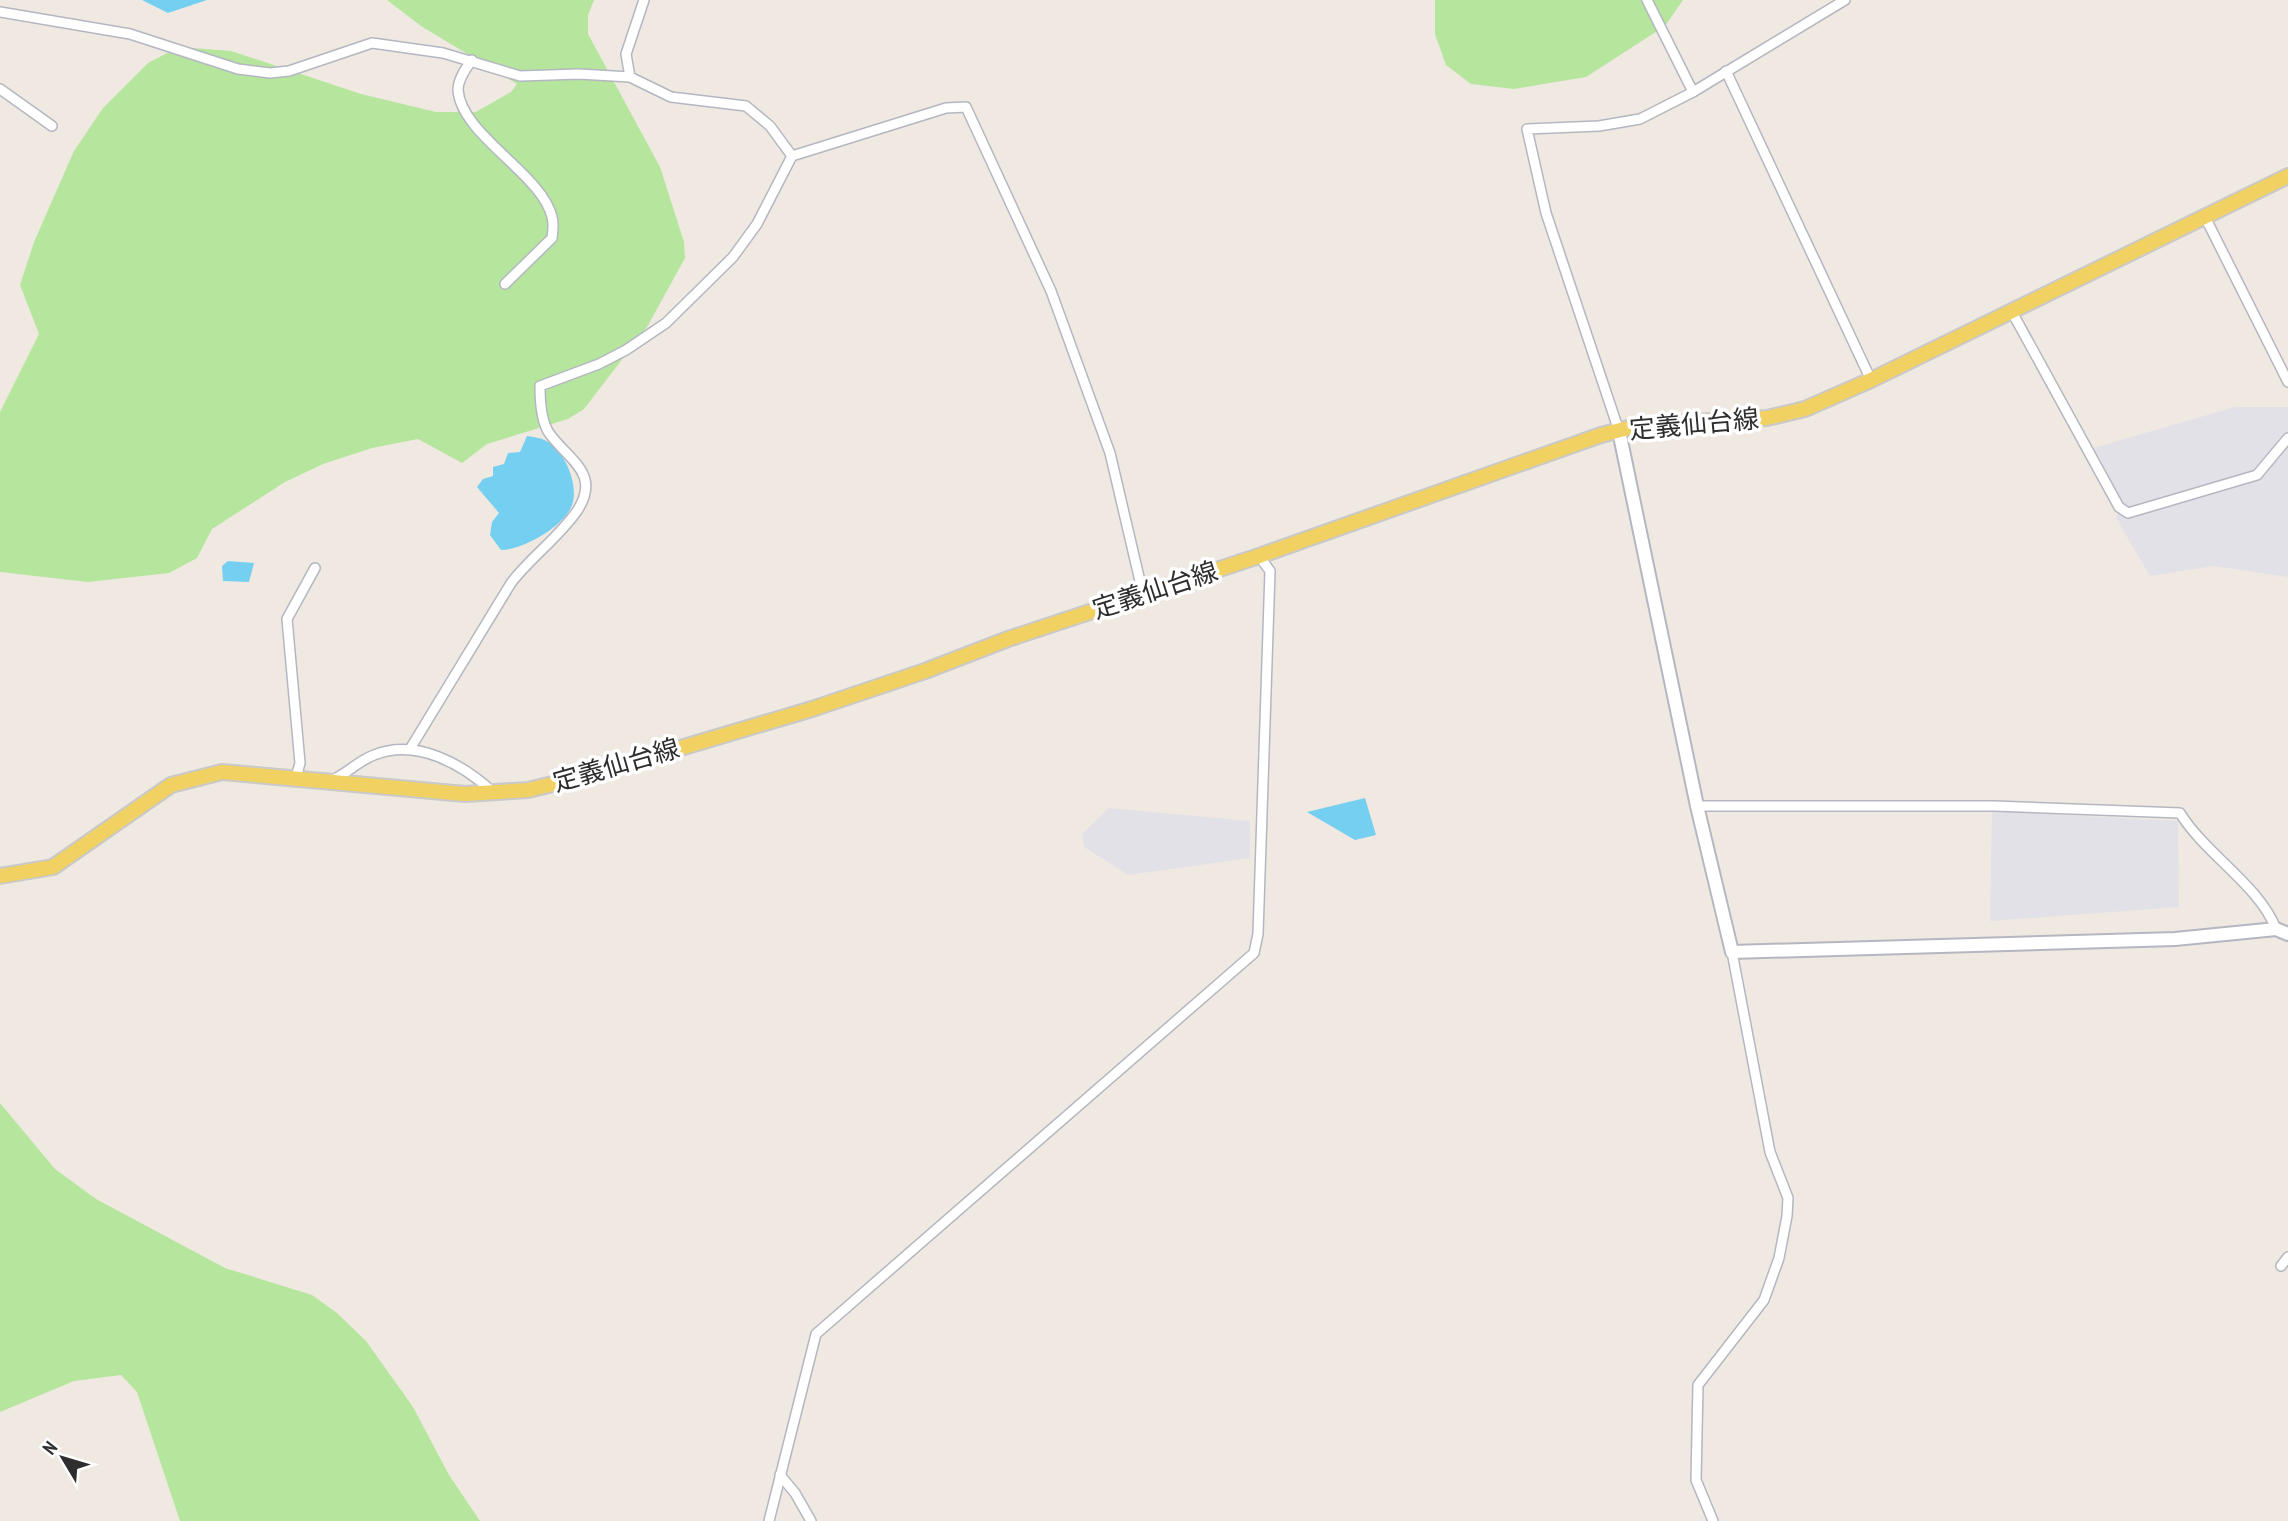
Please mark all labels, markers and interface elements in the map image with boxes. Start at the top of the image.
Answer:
street label: 定義仙台線 [1628,401,1760,446]
street label: 定義仙台線 [1088,554,1222,625]
street label: 定義仙台線 [549,731,683,798]
north arrow [28,1423,98,1493]
text: N [37,1436,62,1459]

